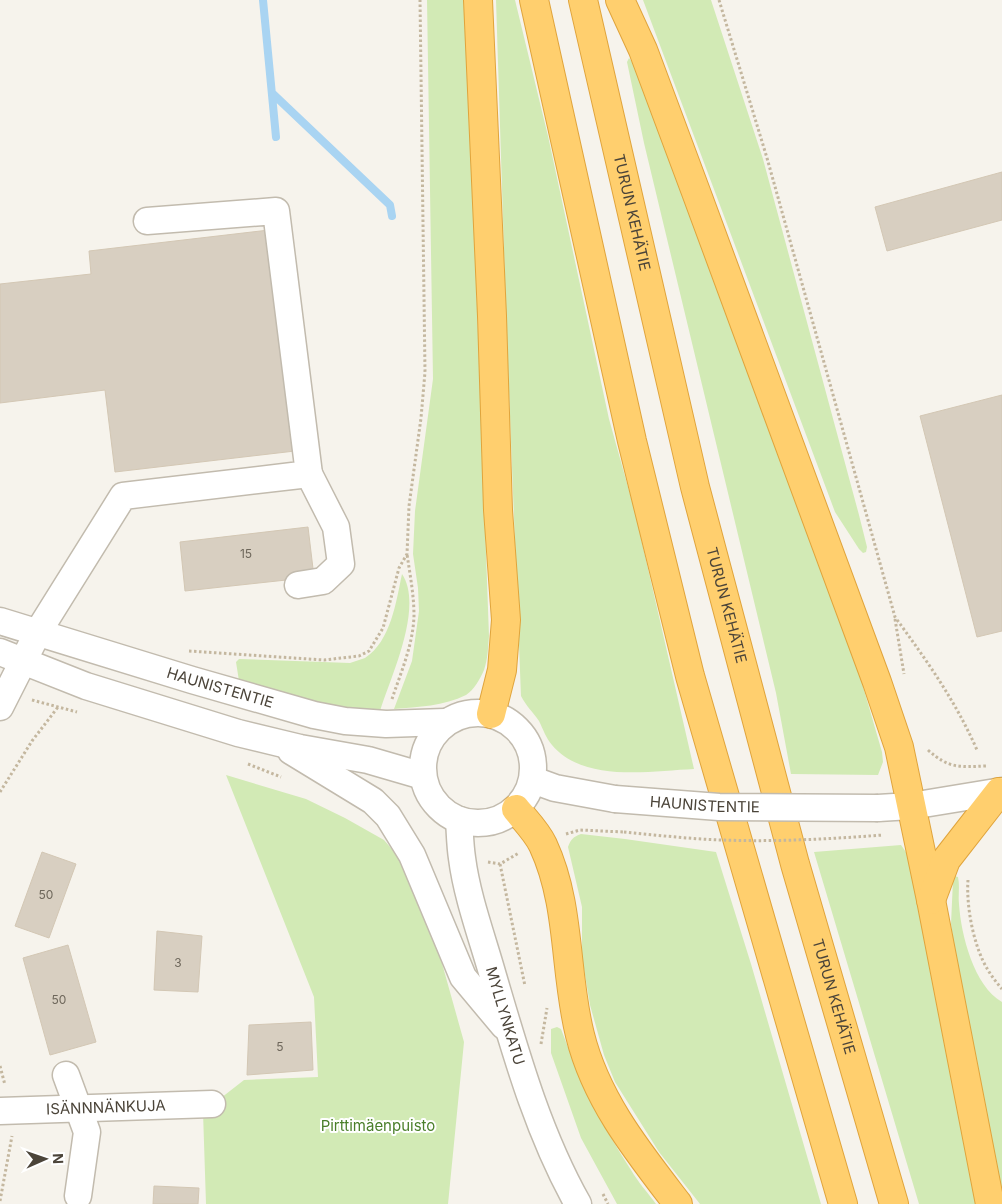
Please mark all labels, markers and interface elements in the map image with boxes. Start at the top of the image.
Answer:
street label: TURUN KEHÄTIE [610,152,655,273]
street label: TURUN KEHÄTIE [702,545,751,665]
house number: 15 [240,546,252,561]
street label: HAUNISTENTIE [165,663,276,712]
street label: HAUNISTENTIE [649,792,760,816]
house number: 50 [39,887,53,902]
street label: TURUN KEHÄTIE [808,937,860,1057]
house number: 3 [174,955,182,970]
street label: MYLLYNKATU [482,965,529,1067]
house number: 50 [52,992,66,1007]
house number: 5 [276,1039,284,1054]
street label: ISÄNNNÄNKUJA [46,1096,166,1118]
park label: Pirttimäenpuisto [321,1116,435,1135]
north arrow [20,1134,70,1184]
text: N [50,1153,67,1164]

